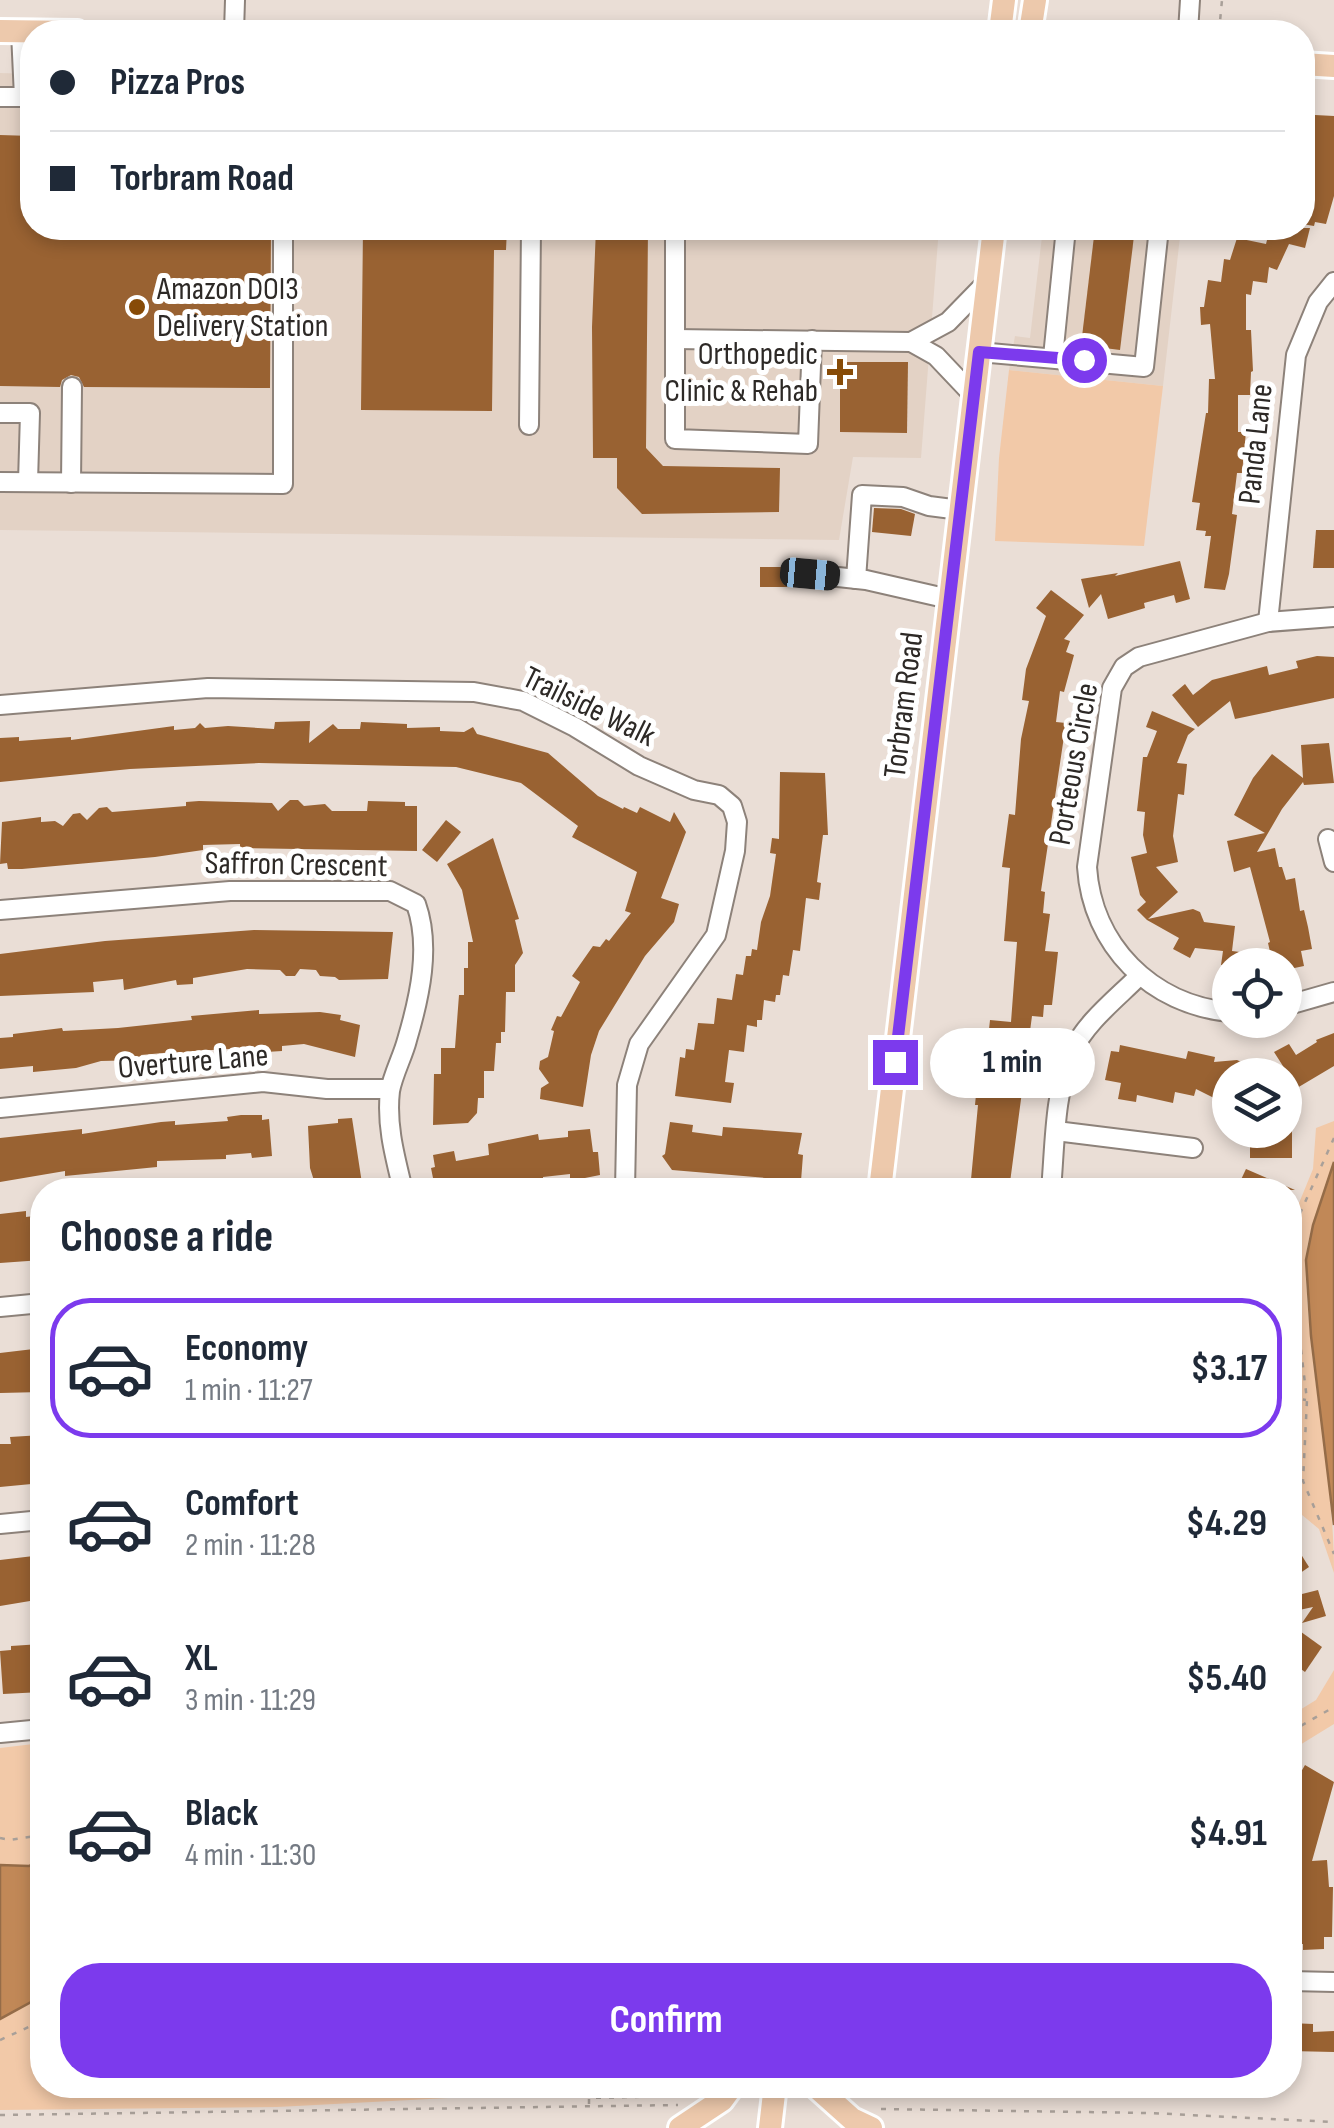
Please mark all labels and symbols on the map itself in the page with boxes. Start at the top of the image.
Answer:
place label: Amazon DOI3 Delivery Station [156,270,328,346]
marker: Amazon DOI3 Delivery Station [126,296,148,318]
place label: Orthopedic Clinic & Rehab [665,335,818,411]
route start [1062,338,1107,383]
marker: Orthopedic Clinic & Rehab [827,359,853,385]
street label: Panda Lane [1230,382,1282,506]
car [779,556,841,592]
street label: Torbram Road [876,630,932,780]
street label: Trailside Walk [516,658,662,756]
street label: Porteous Circle [1041,680,1107,848]
street label: Saffron Crescent [204,844,388,886]
callout: 1 min [930,1027,1095,1097]
street label: Overture Lane [116,1036,270,1088]
route end [873,1040,918,1085]

